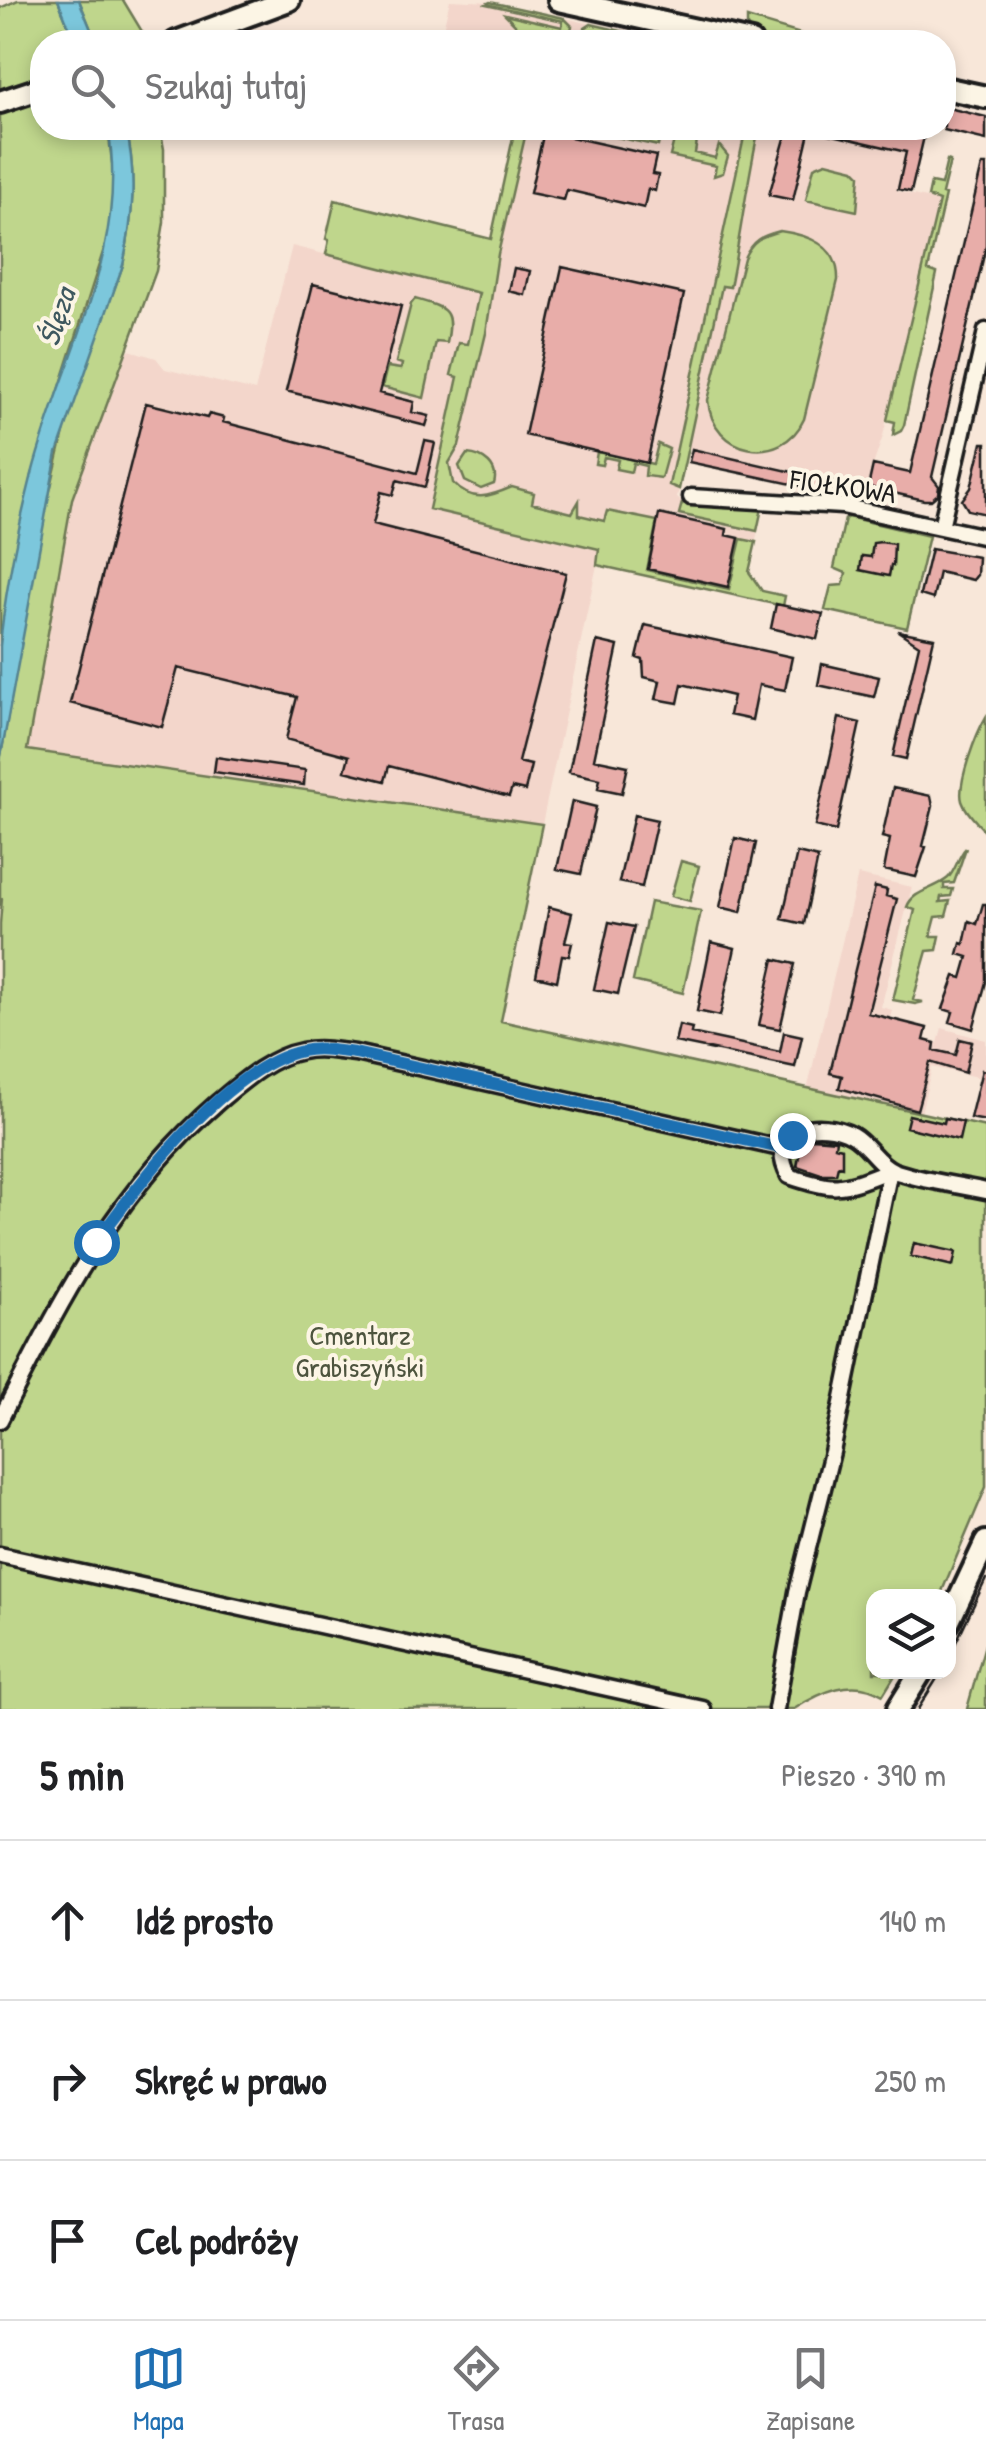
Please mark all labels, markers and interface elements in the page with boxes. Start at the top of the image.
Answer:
search box [30,30,956,140]
icon: search [65,58,120,113]
text: Szukaj tutaj [145,59,307,111]
water label: Ślęza [28,280,85,351]
street label: FIOŁKOWA [787,460,899,512]
route end [770,1113,816,1159]
route start [74,1220,120,1266]
park label: Cmentarz Grabiszyński [296,1316,424,1386]
map controls [866,1589,956,1679]
button: layers [866,1589,956,1679]
text: 5 min [40,1746,124,1803]
text: Pieszo · 390 m [781,1753,946,1796]
icon: ahead [40,1893,95,1948]
text: Idź prosto [135,1894,273,1946]
text: 140 m [879,1899,946,1942]
icon: right [40,2053,95,2108]
text: Skręć w prawo [135,2054,326,2106]
text: 250 m [874,2059,946,2102]
icon: arrive [40,2213,95,2268]
text: Cel podróży [135,2214,298,2266]
tab: Mapa [131,2341,186,2439]
tab: Trasa [448,2341,504,2439]
tab: Zapisane [766,2341,855,2439]

